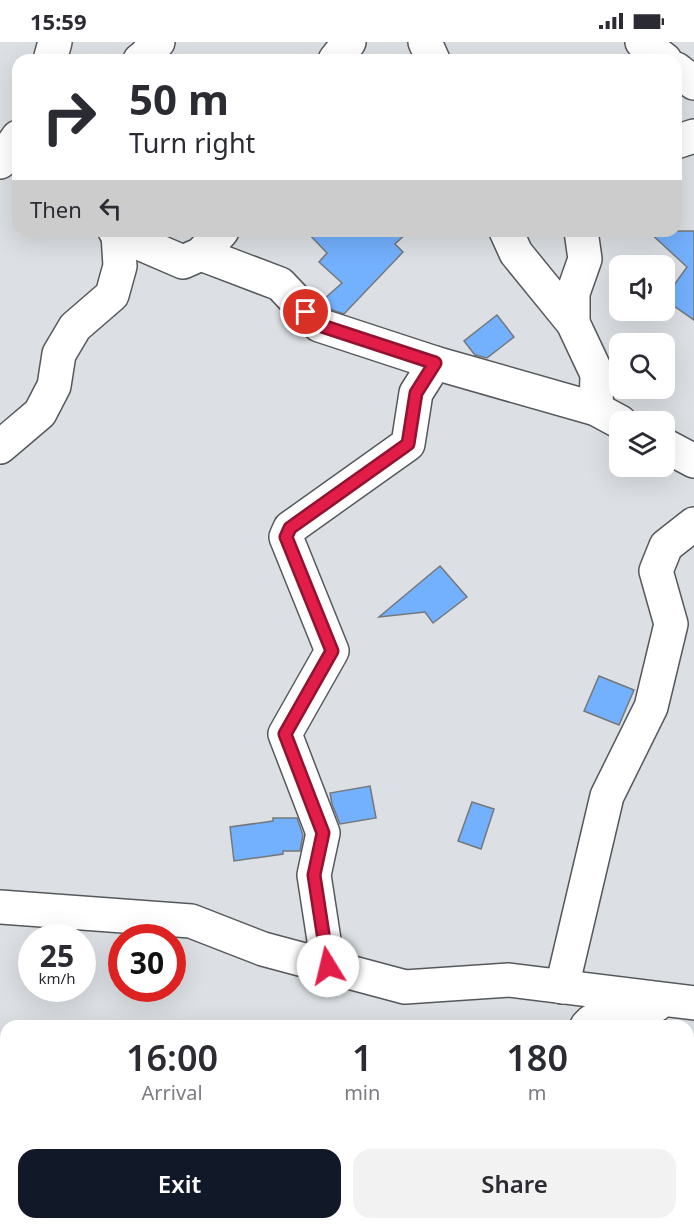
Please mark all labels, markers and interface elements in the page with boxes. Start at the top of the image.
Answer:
text: 15:59 [30,6,87,36]
text: 50 m [129,70,229,127]
icon: right [30,78,108,156]
text: Turn right [129,124,255,161]
icon: left [94,192,127,225]
text: Then [30,194,82,224]
map controls [609,255,675,477]
button: sound [609,255,675,321]
pin [280,286,331,337]
icon: arrive [289,295,322,328]
button: search [609,333,675,399]
button: layers [609,411,675,477]
speed limit sign: 30 [108,924,186,1002]
position arrow [296,934,360,998]
text: 25 [40,935,74,976]
text: km/h [39,968,75,988]
text: 16:00 [126,1033,218,1082]
text: 1 [352,1033,373,1082]
text: 180 [506,1033,568,1082]
text: Arrival [142,1079,203,1106]
text: min [344,1079,380,1106]
text: m [528,1079,547,1106]
button: Exit [18,1149,341,1218]
button: Share [353,1149,676,1218]

